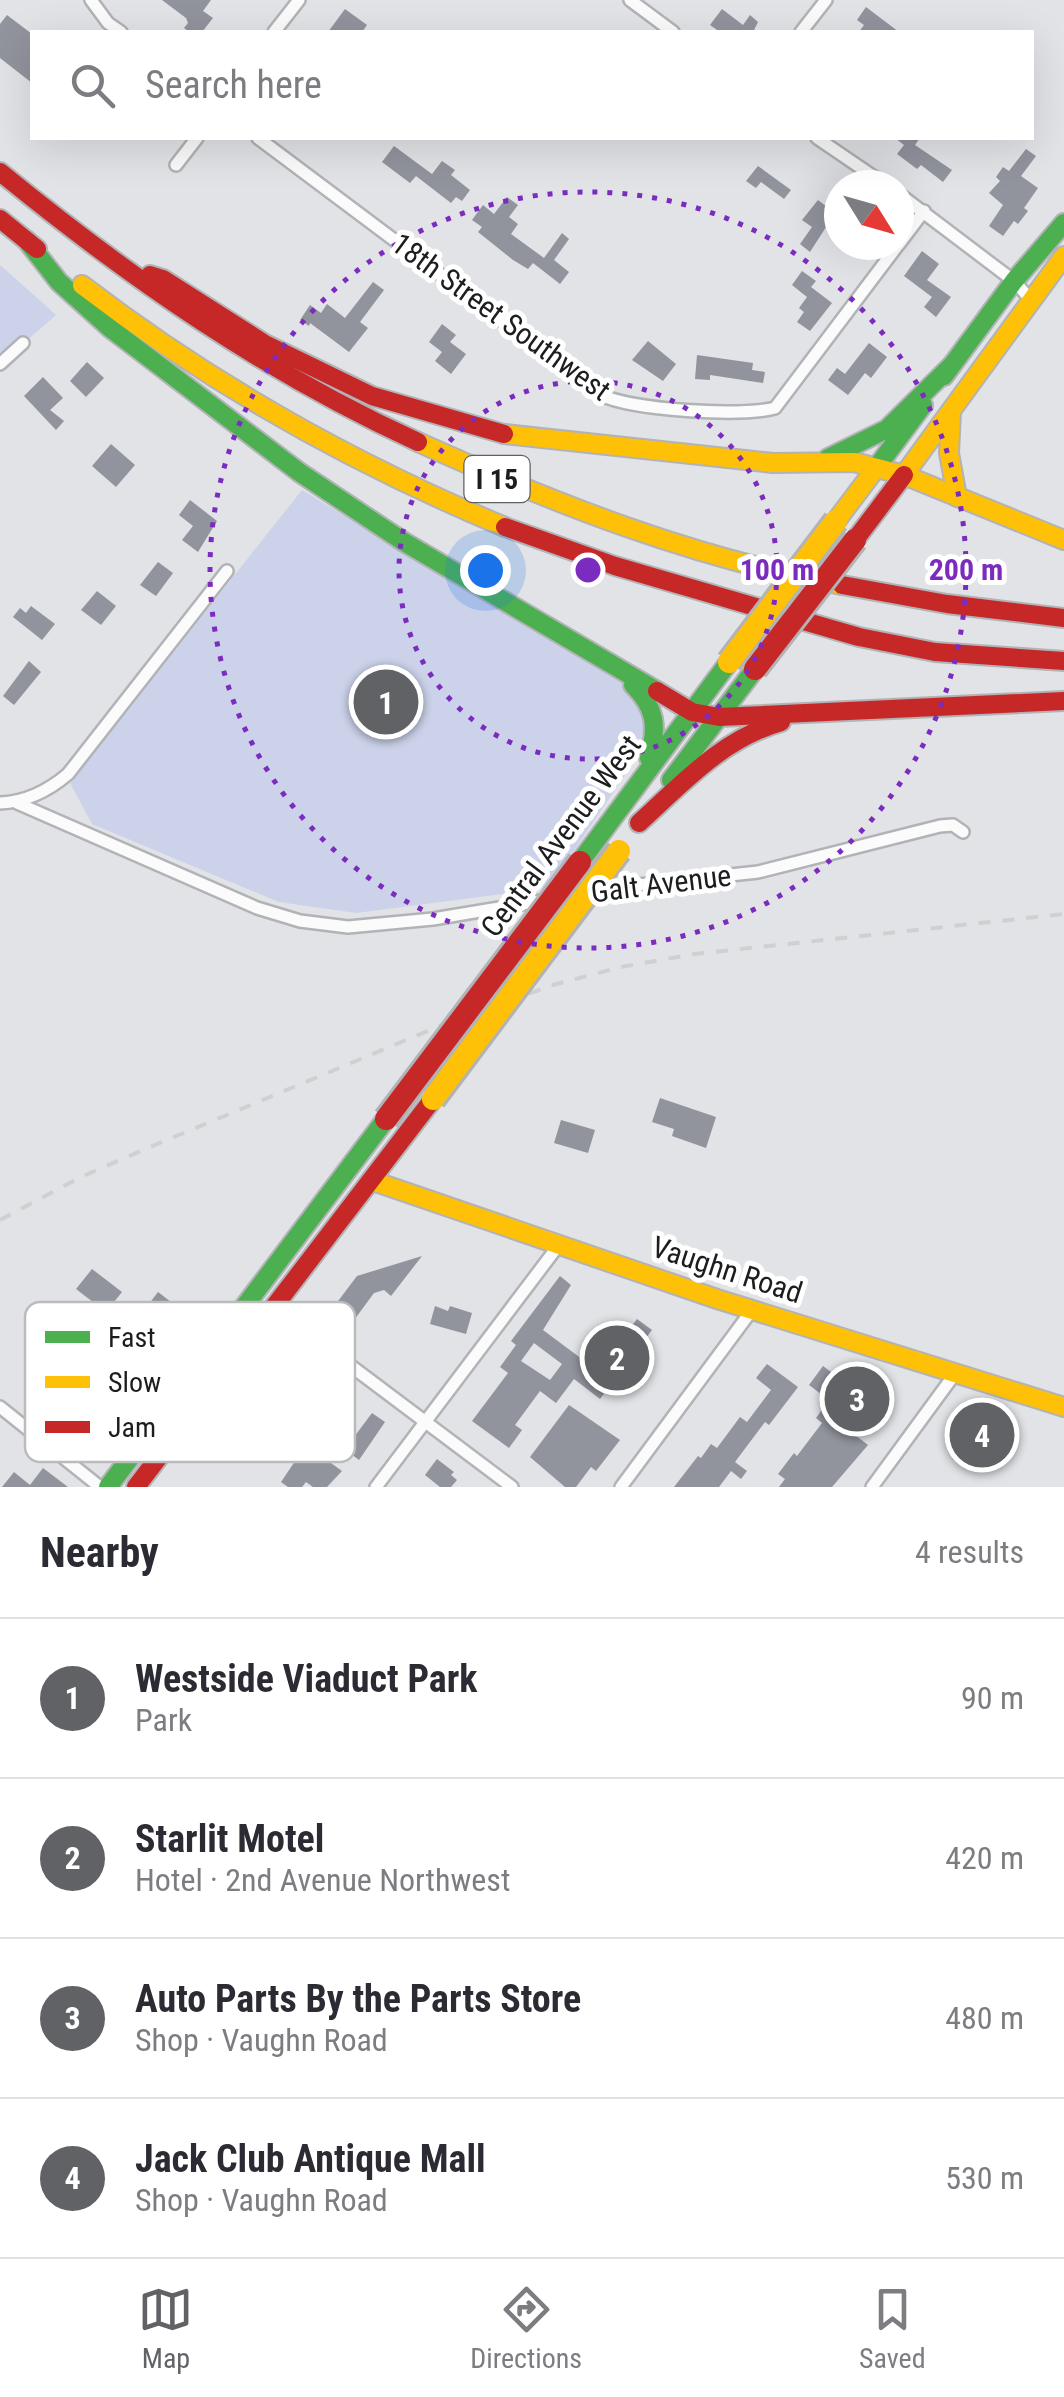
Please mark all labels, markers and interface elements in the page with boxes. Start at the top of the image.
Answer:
search box [30,30,1034,140]
icon: search [65,58,120,113]
text: Search here [145,63,322,107]
north arrow [824,170,914,260]
street label: 18th Street Southwest [385,226,617,408]
road number: I 15 [464,456,530,502]
your location [460,545,511,596]
centre of rings [570,552,606,588]
text: 100 m [740,552,814,587]
text: 200 m [929,552,1003,587]
pin: 1 [354,664,418,740]
street label: Central Avenue West [473,728,648,943]
street label: Galt Avenue [589,858,733,909]
street label: Vaughn Road [648,1229,807,1310]
legend [25,1302,355,1462]
pin: 2 [584,1320,650,1396]
text: Fast [108,1321,155,1354]
pin: 3 [824,1362,890,1436]
text: Slow [108,1366,161,1399]
pin: 4 [950,1398,1014,1472]
text: Jam [108,1411,156,1444]
text: Nearby [40,1528,159,1577]
text: 4 results [915,1533,1024,1571]
text: Westside Viaduct Park [135,1657,477,1701]
text: 1 [64,1679,81,1717]
text: 90 m [961,1679,1024,1717]
text: Park [135,1701,192,1739]
text: Starlit Motel [135,1817,324,1861]
text: 2 [64,1839,81,1877]
text: 420 m [945,1839,1024,1877]
text: Hotel · 2nd Avenue Northwest [135,1861,510,1899]
text: Auto Parts By the Parts Store [135,1977,581,2021]
text: 3 [64,1999,81,2037]
text: 480 m [945,1999,1024,2037]
text: Shop · Vaughn Road [135,2021,388,2059]
text: Jack Club Antique Mall [135,2137,486,2181]
text: 4 [64,2159,81,2197]
text: 530 m [945,2159,1024,2197]
text: Shop · Vaughn Road [135,2181,388,2219]
tab: Map [138,2282,193,2375]
tab: Directions [470,2282,582,2375]
tab: Saved [859,2282,926,2375]

